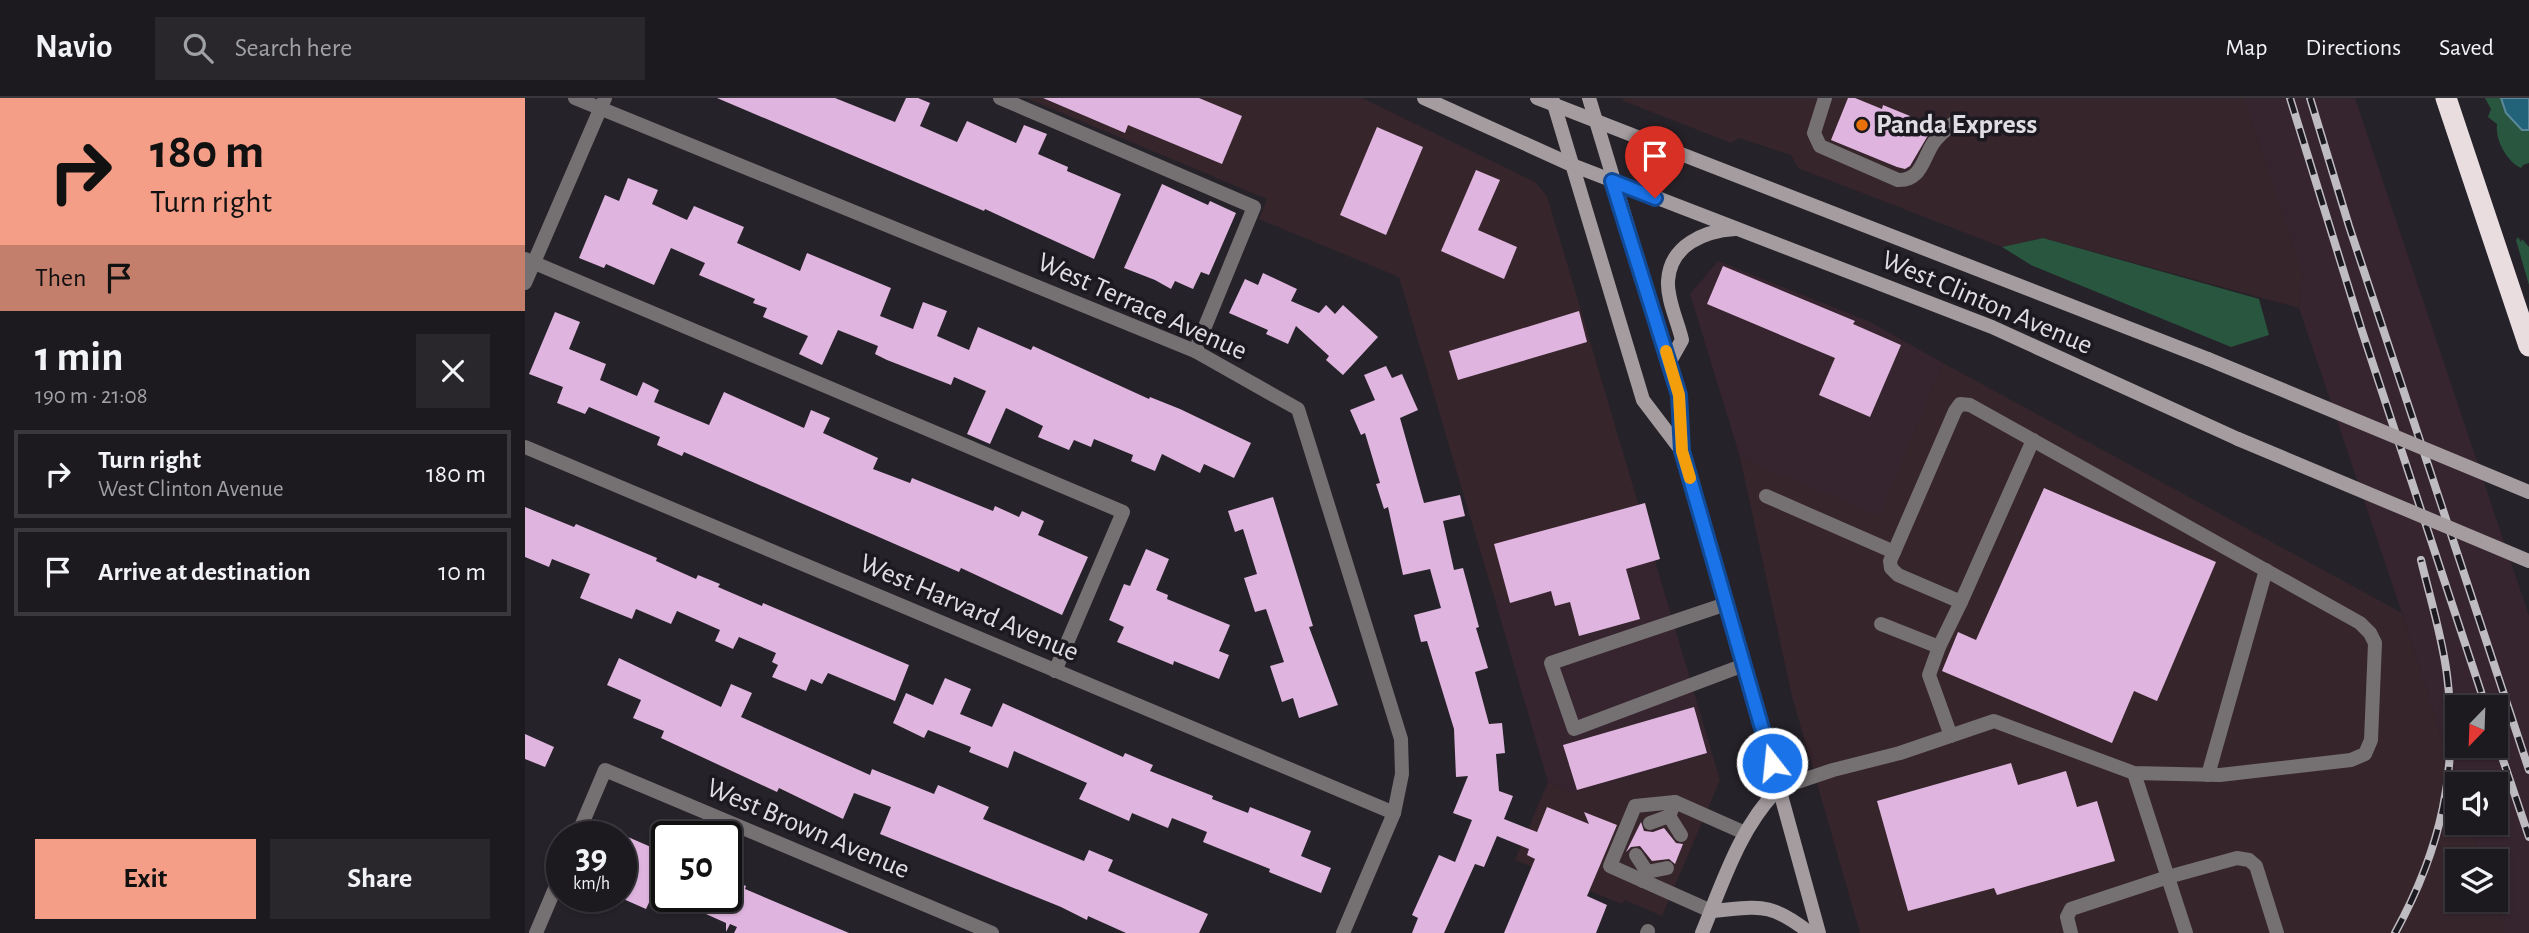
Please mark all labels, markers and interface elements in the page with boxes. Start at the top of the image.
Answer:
search box [155,17,645,80]
icon: search [179,29,217,67]
text: Navio [35,31,113,64]
text: Search here [235,35,352,61]
text: Map [2225,36,2267,60]
text: Directions [2305,36,2401,60]
text: Saved [2439,36,2494,60]
place label: Panda Express [1876,111,2037,139]
marker: Panda Express [1854,117,1870,133]
icon: right [35,126,126,217]
pin [1625,126,1685,198]
text: 180 m [150,128,264,177]
icon: arrive [1636,137,1674,175]
text: Turn right [150,186,272,218]
street label: West Clinton Avenue [1878,246,2096,360]
street label: West Terrace Avenue [1033,248,1251,366]
icon: arrive [100,259,138,297]
text: Then [35,265,86,291]
button: close [416,334,490,408]
text: 1 min [35,336,124,378]
text: 190 m · 21:08 [35,385,148,408]
text: Turn right [98,447,201,473]
icon: right [39,455,77,493]
text: 180 m [426,461,486,487]
text: West Clinton Avenue [98,478,284,501]
street label: West Harvard Avenue [855,549,1083,667]
icon: arrive [39,553,77,591]
text: Arrive at destination [98,559,311,585]
text: 10 m [438,559,486,585]
north arrow [2445,695,2508,758]
map controls [2445,695,2508,912]
position arrow [1735,726,1809,800]
button: sound [2445,772,2508,835]
street label: West Brown Avenue [703,774,913,884]
speed limit sign: 50 [651,821,742,912]
button: Exit [35,839,256,919]
button: Share [270,839,490,919]
text: 39 [575,840,607,875]
button: layers [2445,849,2508,912]
text: km/h [573,875,610,893]

